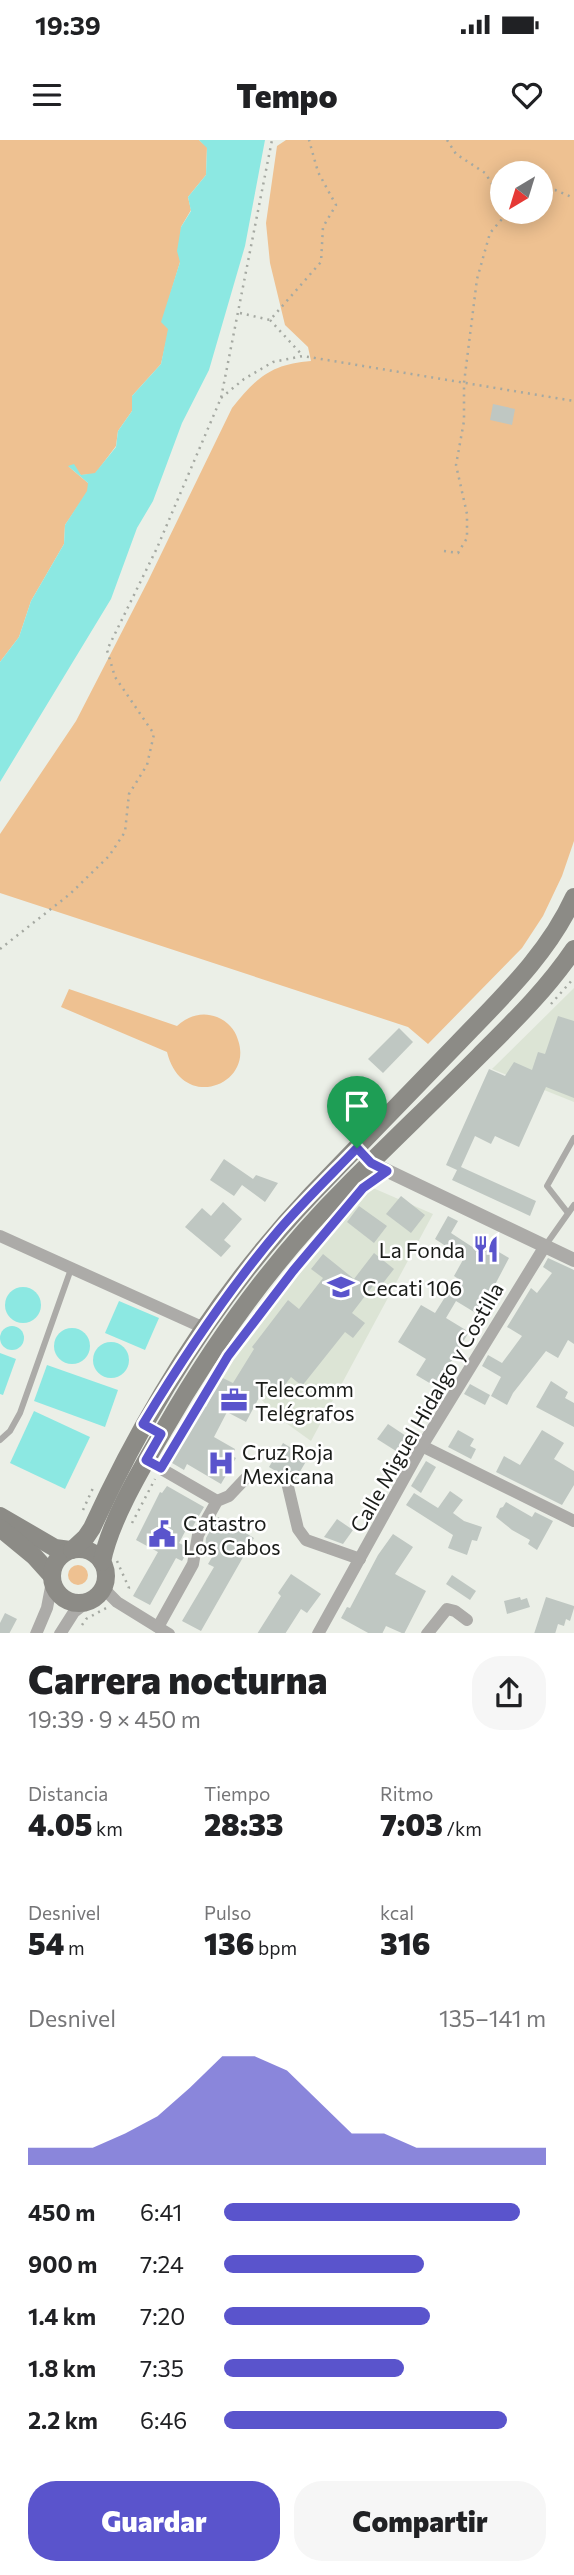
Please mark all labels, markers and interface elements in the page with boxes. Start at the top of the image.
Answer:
text: 19:39 [35,9,101,40]
text: Tempo [236,75,338,115]
icon: menu [28,76,66,114]
icon: heart [508,76,546,114]
north arrow [490,161,553,224]
map controls [490,161,553,224]
pin [327,1076,387,1148]
icon: arrive [338,1087,376,1125]
restaurant icon: La Fonda [471,1234,501,1264]
place label: La Fonda [379,1237,465,1262]
school or university icon: Cecati 106 [326,1272,356,1302]
place label: Cecati 106 [362,1275,462,1300]
street label: Calle Miguel Hidalgo y Costilla [344,1278,508,1536]
place label: Telecomm Telégrafos [255,1376,355,1425]
office icon: Telecomm Telégrafos [219,1385,249,1415]
place label: Cruz Roja Mexicana [242,1439,334,1488]
hospital icon: Cruz Roja Mexicana [206,1448,236,1478]
place label: Catastro Los Cabos [183,1510,281,1559]
public building icon: Catastro Los Cabos [147,1519,177,1549]
text: Carrera nocturna [28,1655,328,1702]
button: share [472,1656,546,1730]
text: 19:39 · 9 × 450 m [28,1705,201,1733]
text: Distancia [28,1782,108,1805]
text: Tiempo [204,1782,270,1805]
text: Ritmo [380,1782,433,1805]
text: 4.05 [28,1805,92,1842]
text: 28:33 [204,1805,283,1842]
text: 7:03 [380,1805,443,1842]
text: km [92,1817,123,1840]
text: /km [443,1817,482,1840]
text: Desnivel [28,1901,101,1924]
text: Pulso [204,1901,251,1924]
text: kcal [380,1901,414,1924]
text: 54 [28,1924,64,1961]
text: 136 [204,1924,254,1961]
text: 316 [380,1924,430,1961]
text: m [64,1936,85,1959]
text: bpm [254,1936,297,1959]
text: Desnivel [28,2004,116,2032]
text: 135–141 m [439,2004,546,2032]
text: 450 m [28,2198,95,2226]
text: 6:41 [140,2198,182,2226]
text: 900 m [28,2250,97,2278]
text: 7:24 [140,2250,184,2278]
text: 1.4 km [28,2302,96,2330]
text: 7:20 [140,2302,185,2330]
text: 1.8 km [28,2354,96,2382]
text: 7:35 [140,2354,184,2382]
text: 2.2 km [28,2406,98,2434]
text: 6:46 [140,2406,187,2434]
button: Guardar [28,2481,280,2561]
button: Compartir [294,2481,546,2561]

